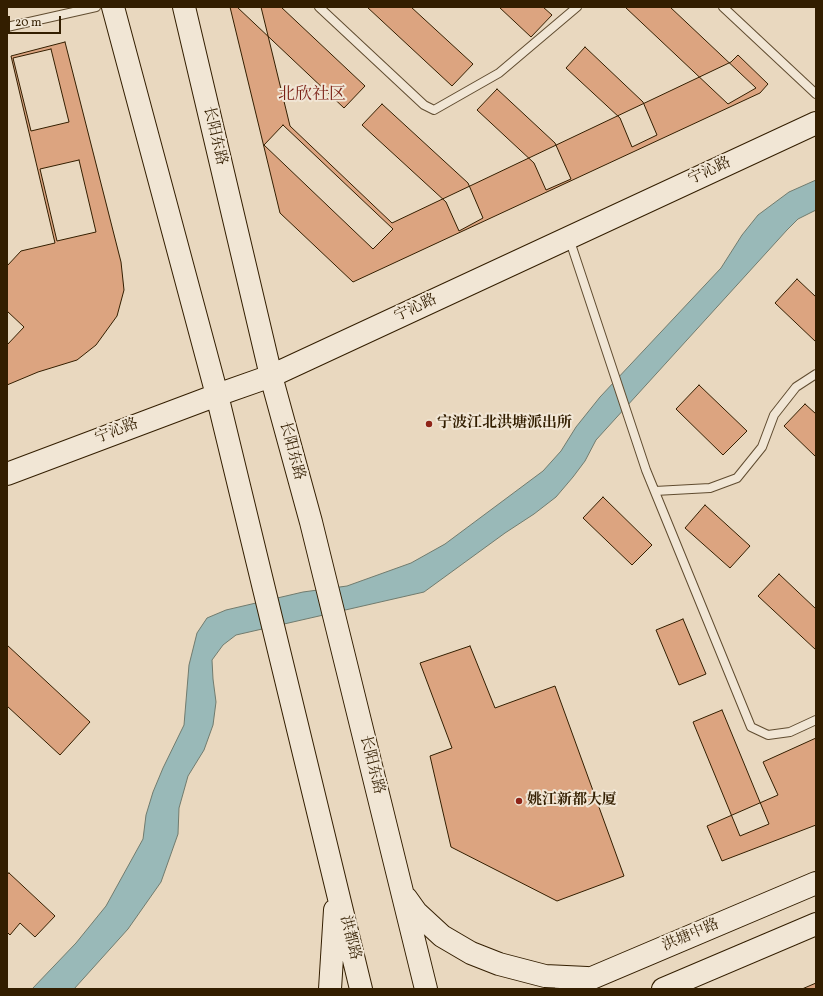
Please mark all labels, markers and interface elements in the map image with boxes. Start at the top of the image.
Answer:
scale bar [10,8,63,34]
text: 20 m [15,15,42,31]
district label: 北欣社区 [278,86,346,106]
street label: 长阳东路 [198,105,230,167]
street label: 宁沁路 [686,154,734,190]
street label: 宁沁路 [392,291,440,327]
place label: 宁波江北洪塘派出所 [437,415,572,433]
street label: 宁沁路 [93,416,141,448]
marker: 宁波江北洪塘派出所 [424,419,434,429]
street label: 长阳东路 [275,420,307,482]
street label: 长阳东路 [355,734,387,796]
place label: 姚江新都大厦 [527,792,617,810]
marker: 姚江新都大厦 [514,796,524,806]
street label: 洪都路 [335,914,363,962]
street label: 洪塘中路 [660,916,722,956]

